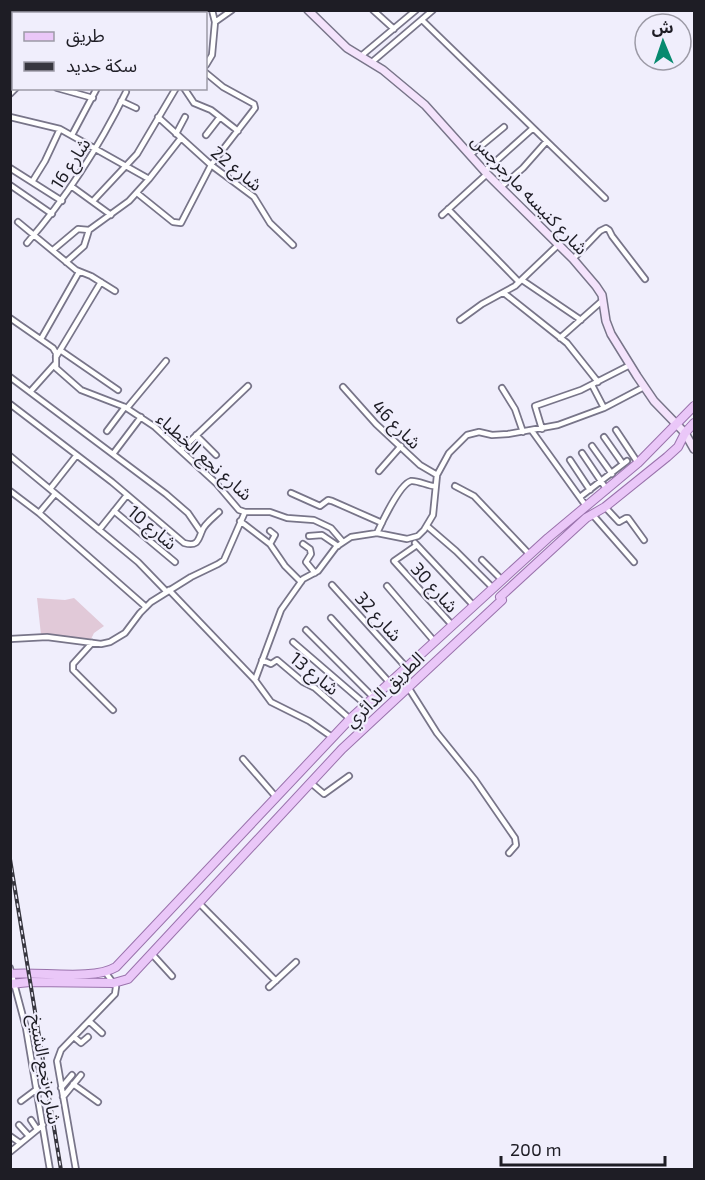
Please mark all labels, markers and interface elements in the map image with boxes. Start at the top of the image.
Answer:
legend [12,12,207,90]
north arrow [633,12,693,72]
text: ش [651,17,674,37]
text: طريق [66,24,105,47]
text: سكة حديد [66,54,137,76]
street label: شارع كنيسه مارجرجس [464,129,593,261]
street label: شارع 16 [45,133,98,195]
street label: شارع 22 [205,141,267,198]
street label: شارع 46 [365,395,426,456]
street label: شارع نجع الخطباء [150,407,257,508]
street label: شارع 10 [121,500,182,557]
street label: شارع 30 [404,557,463,619]
street label: شارع 32 [348,587,407,648]
street label: شارع 13 [284,647,344,702]
street label: الطريق الدائري [340,647,431,734]
street label: شارع نجع الشيخ [22,1012,67,1127]
scale bar [501,1129,664,1167]
text: 200 m [510,1138,562,1160]

